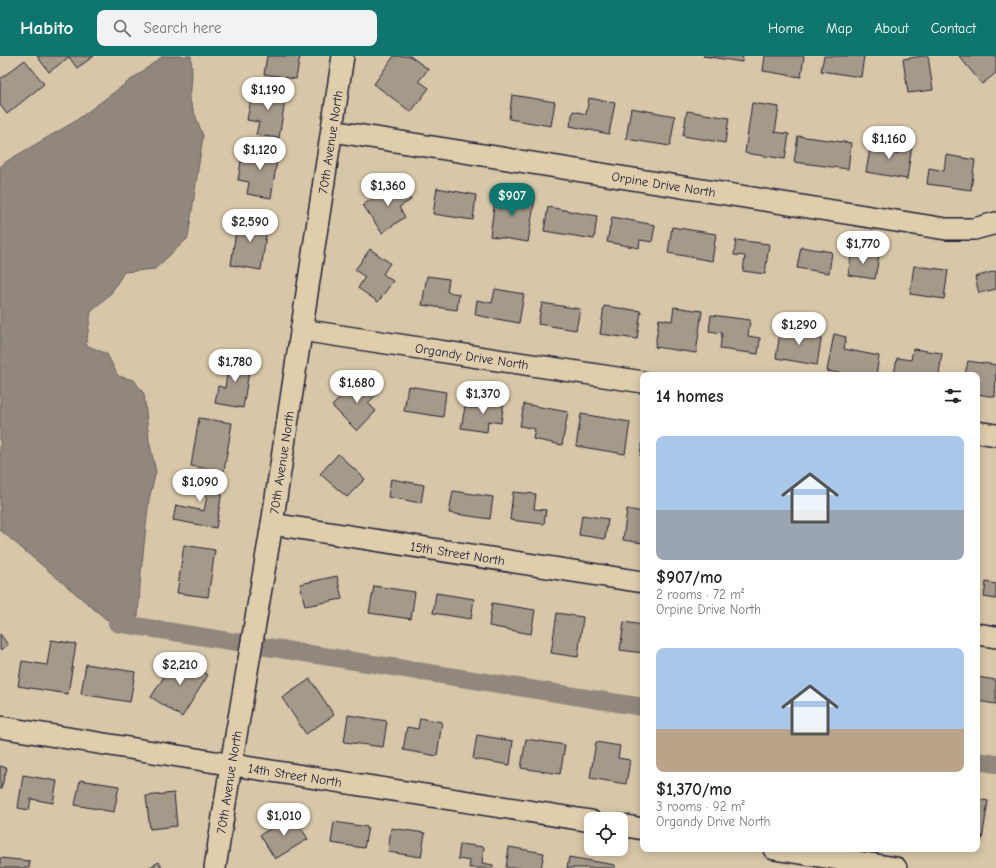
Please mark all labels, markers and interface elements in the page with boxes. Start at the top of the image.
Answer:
search box [97,10,377,46]
text: Habito [20,17,73,39]
icon: search [111,17,133,39]
text: Search here [143,19,221,37]
text: Home [768,20,804,37]
text: Map [826,20,852,37]
text: About [874,20,909,37]
text: Contact [931,20,976,37]
pin: $1,190 [235,77,301,111]
text: $1,190 [251,82,285,97]
street label: 70th Avenue North [315,89,346,195]
pin: $1,160 [856,126,922,160]
text: $1,160 [872,131,906,146]
pin: $1,120 [227,137,293,171]
text: $1,120 [243,142,277,157]
street label: Orpine Drive North [611,169,717,200]
pin: $1,360 [355,173,421,207]
text: $1,360 [370,178,406,193]
pin: $907 [488,183,536,217]
text: $907 [498,188,526,203]
pin: $2,590 [217,209,283,243]
text: $2,590 [231,214,269,229]
pin: $1,770 [830,231,896,265]
text: $1,770 [846,236,880,251]
pin: $1,290 [766,312,832,346]
text: $1,290 [781,317,817,332]
street label: Organdy Drive North [414,340,530,373]
pin: $1,780 [202,349,268,383]
text: $1,780 [218,354,252,369]
pin: $1,680 [324,370,390,404]
text: $1,680 [339,375,375,390]
pin: $1,370 [450,381,516,415]
icon: filters [942,385,964,407]
text: $1,370 [465,386,501,401]
text: 14 homes [656,387,723,406]
street label: 70th Avenue North [267,410,297,515]
icon: home [774,462,846,534]
pin: $1,090 [167,469,233,503]
text: $1,090 [181,474,219,489]
street label: 15th Street North [409,539,506,568]
text: $907/mo [656,568,722,587]
text: 2 rooms · 72 m² [656,587,744,602]
text: Orpine Drive North [656,602,761,617]
pin: $2,210 [147,652,213,686]
text: $2,210 [162,657,198,672]
icon: home [774,674,846,746]
street label: 70th Avenue North [213,729,245,835]
street label: 14th Street North [247,761,343,790]
text: $1,370/mo [656,780,732,799]
text: 3 rooms · 92 m² [656,799,745,814]
pin: $1,010 [251,803,317,837]
text: $1,010 [266,808,302,823]
map controls [584,812,628,856]
button: locate [584,812,628,856]
text: Organdy Drive North [656,814,771,829]

